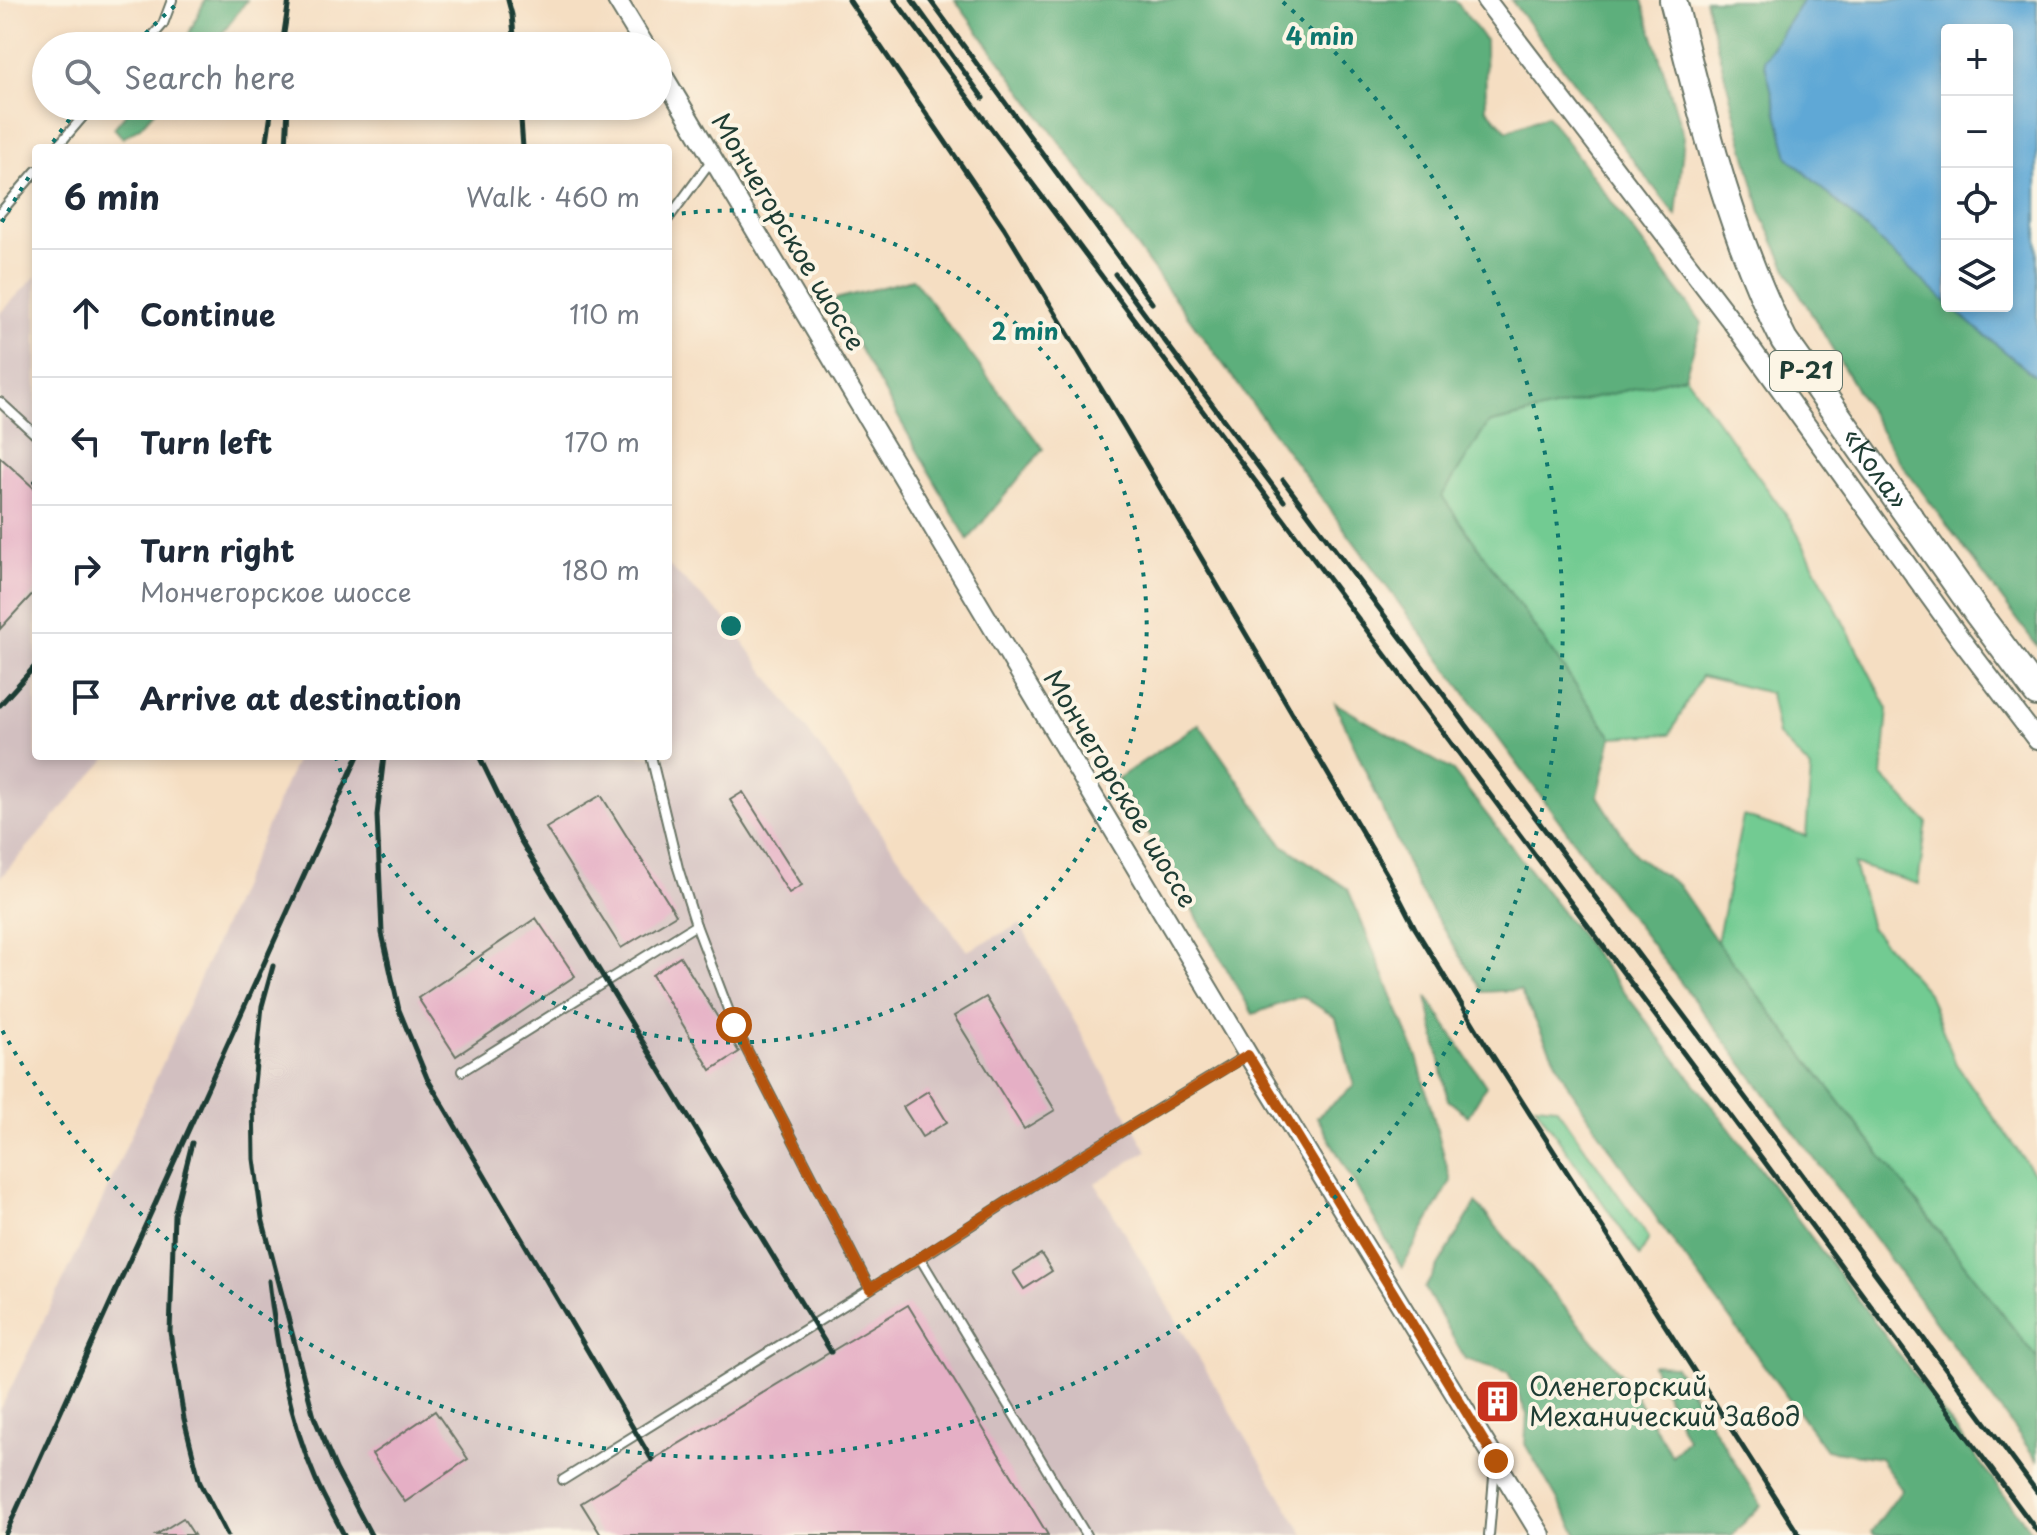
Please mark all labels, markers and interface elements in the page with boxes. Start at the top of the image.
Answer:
text: 4 min [1286,17,1354,53]
map controls [1941,24,2013,312]
button: + [1941,24,2013,96]
search box [32,32,672,120]
icon: search [60,54,104,98]
text: Search here [124,54,296,99]
button: − [1941,96,2013,168]
street label: Мончегорское шоссе [703,105,876,358]
button: locate [1941,168,2013,240]
text: 6 min [64,170,160,222]
text: Walk · 460 m [466,177,640,216]
button: layers [1941,240,2013,312]
icon: ahead [64,291,108,335]
text: Continue [140,291,275,336]
text: 110 m [569,294,640,333]
text: 2 min [991,312,1059,348]
road number: Р-21 [1770,351,1842,391]
icon: left [64,419,108,463]
text: Turn left [140,419,272,464]
street label: «Кола» [1834,419,1919,516]
text: 170 m [565,422,640,461]
text: Turn right [140,527,295,572]
icon: right [64,547,108,591]
text: 180 m [562,550,640,589]
text: Мончегорское шоссе [140,572,412,611]
centre of rings [717,612,745,640]
street label: Мончегорское шоссе [1035,662,1208,915]
icon: arrive [64,675,108,719]
text: Arrive at destination [140,675,462,720]
route start [716,1007,752,1043]
place label: Оленегорский Механический Завод [1529,1366,1800,1435]
building icon: Оленегорский Механический Завод [1474,1378,1522,1426]
route end [1478,1443,1514,1479]

